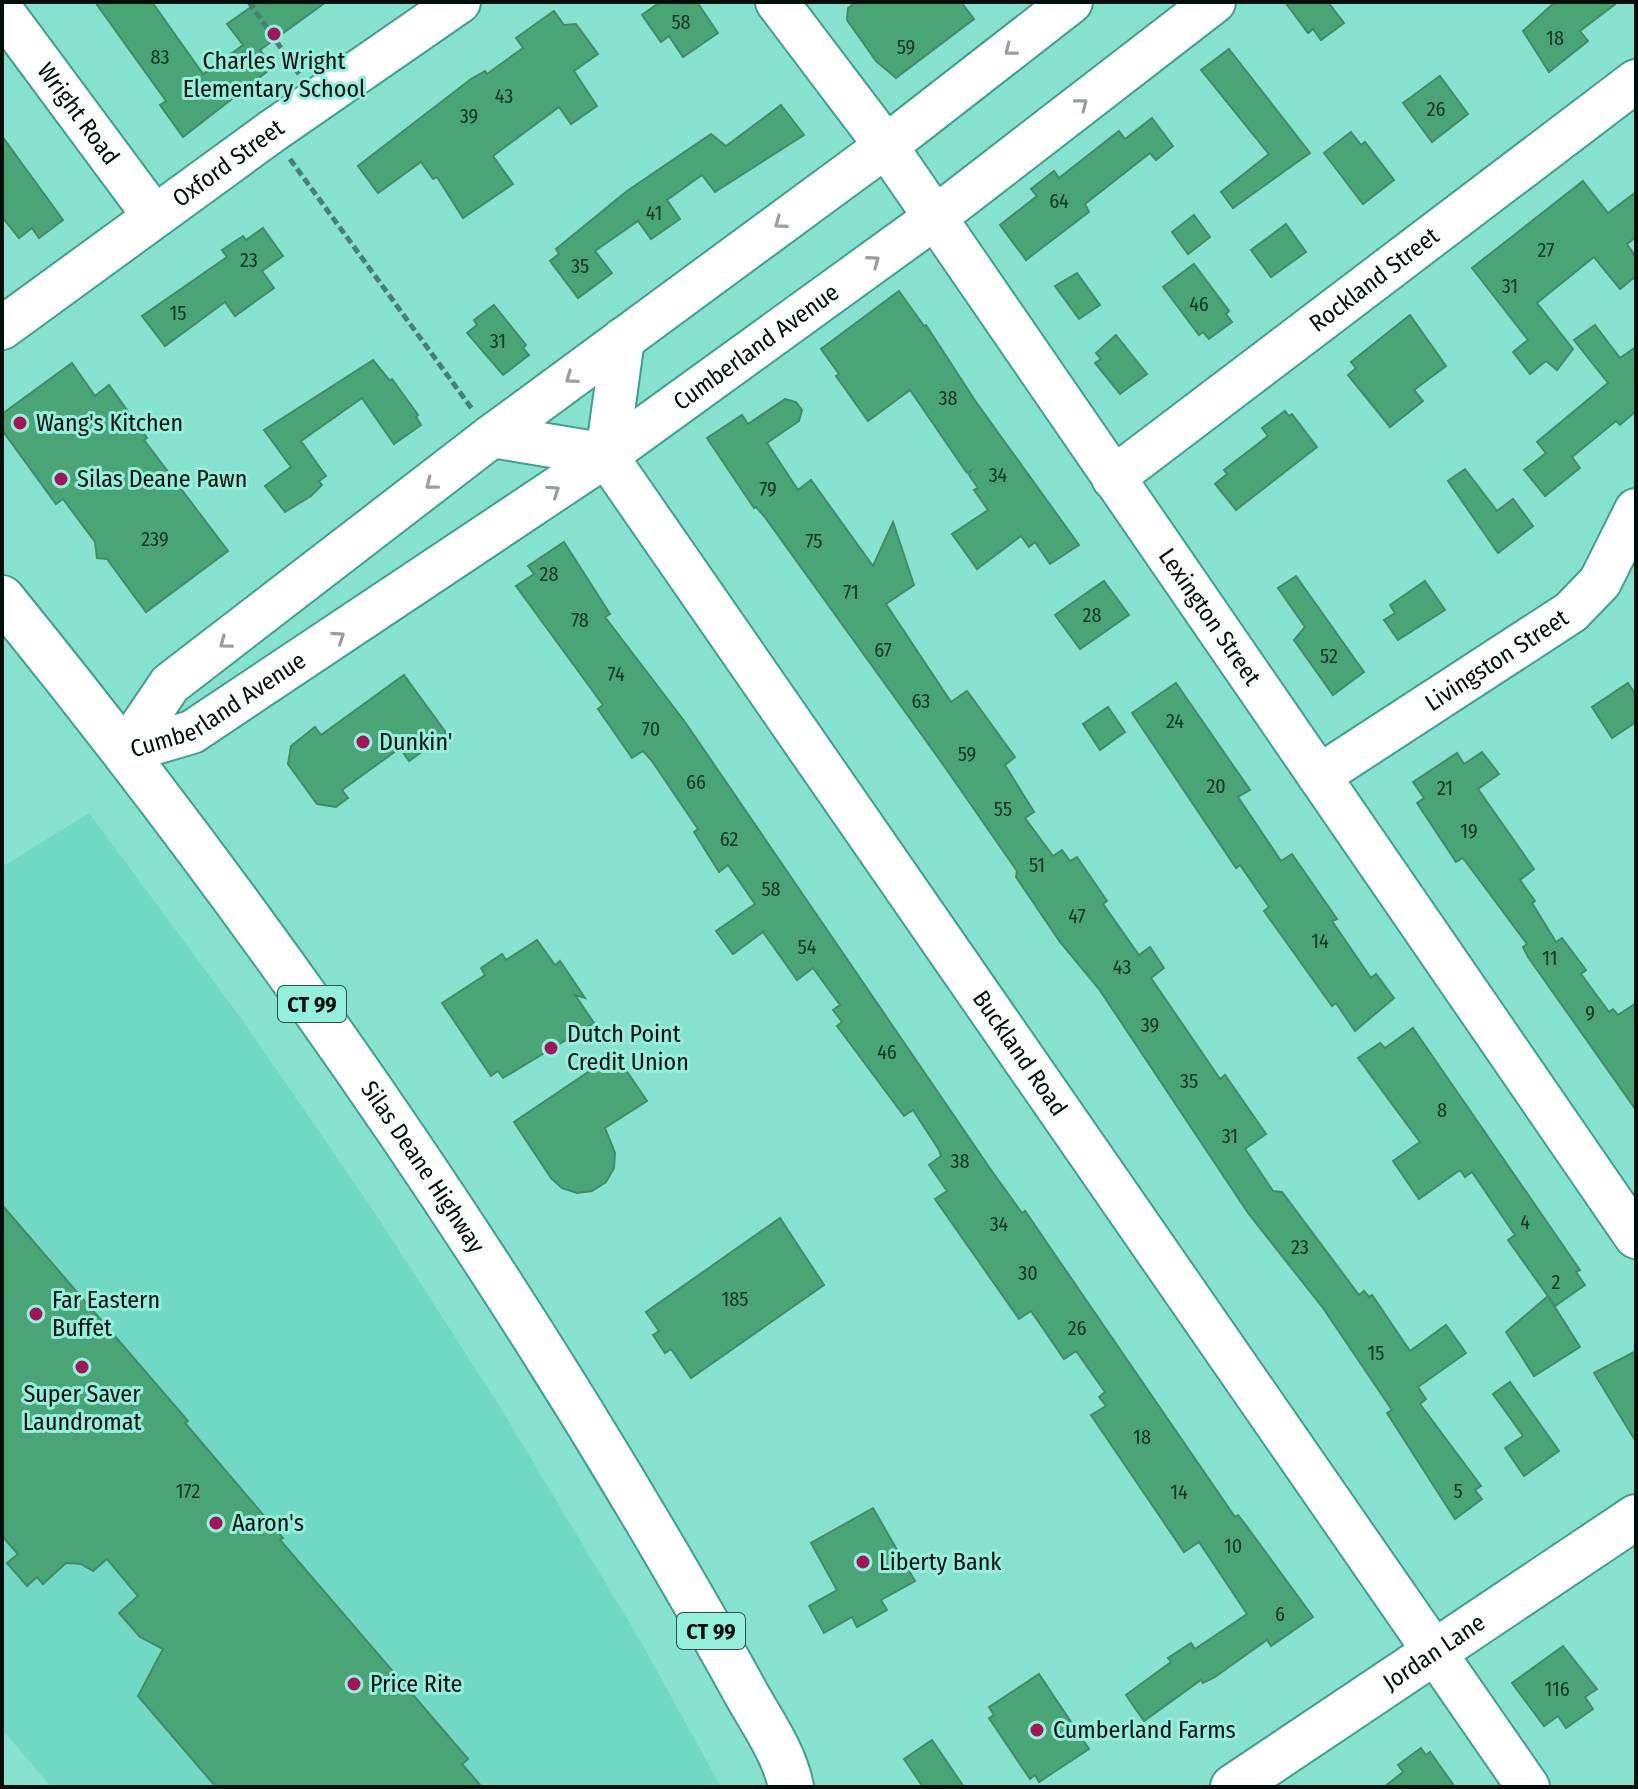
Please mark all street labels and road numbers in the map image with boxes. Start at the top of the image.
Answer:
street label: Wright Road [31,57,125,170]
street label: Oxford Street [167,113,289,213]
street label: Rockland Street [1304,222,1445,338]
street label: Cumberland Avenue [668,278,844,416]
street label: Lexington Street [1153,543,1267,691]
street label: Livingston Street [1420,604,1574,717]
street label: Cumberland Avenue [127,646,311,763]
street label: Buckland Road [967,985,1073,1121]
road number: CT 99 [278,986,346,1022]
street label: Silas Deane Highway [355,1076,491,1259]
street label: Jordan Lane [1378,1608,1490,1696]
road number: CT 99 [677,1613,745,1649]

